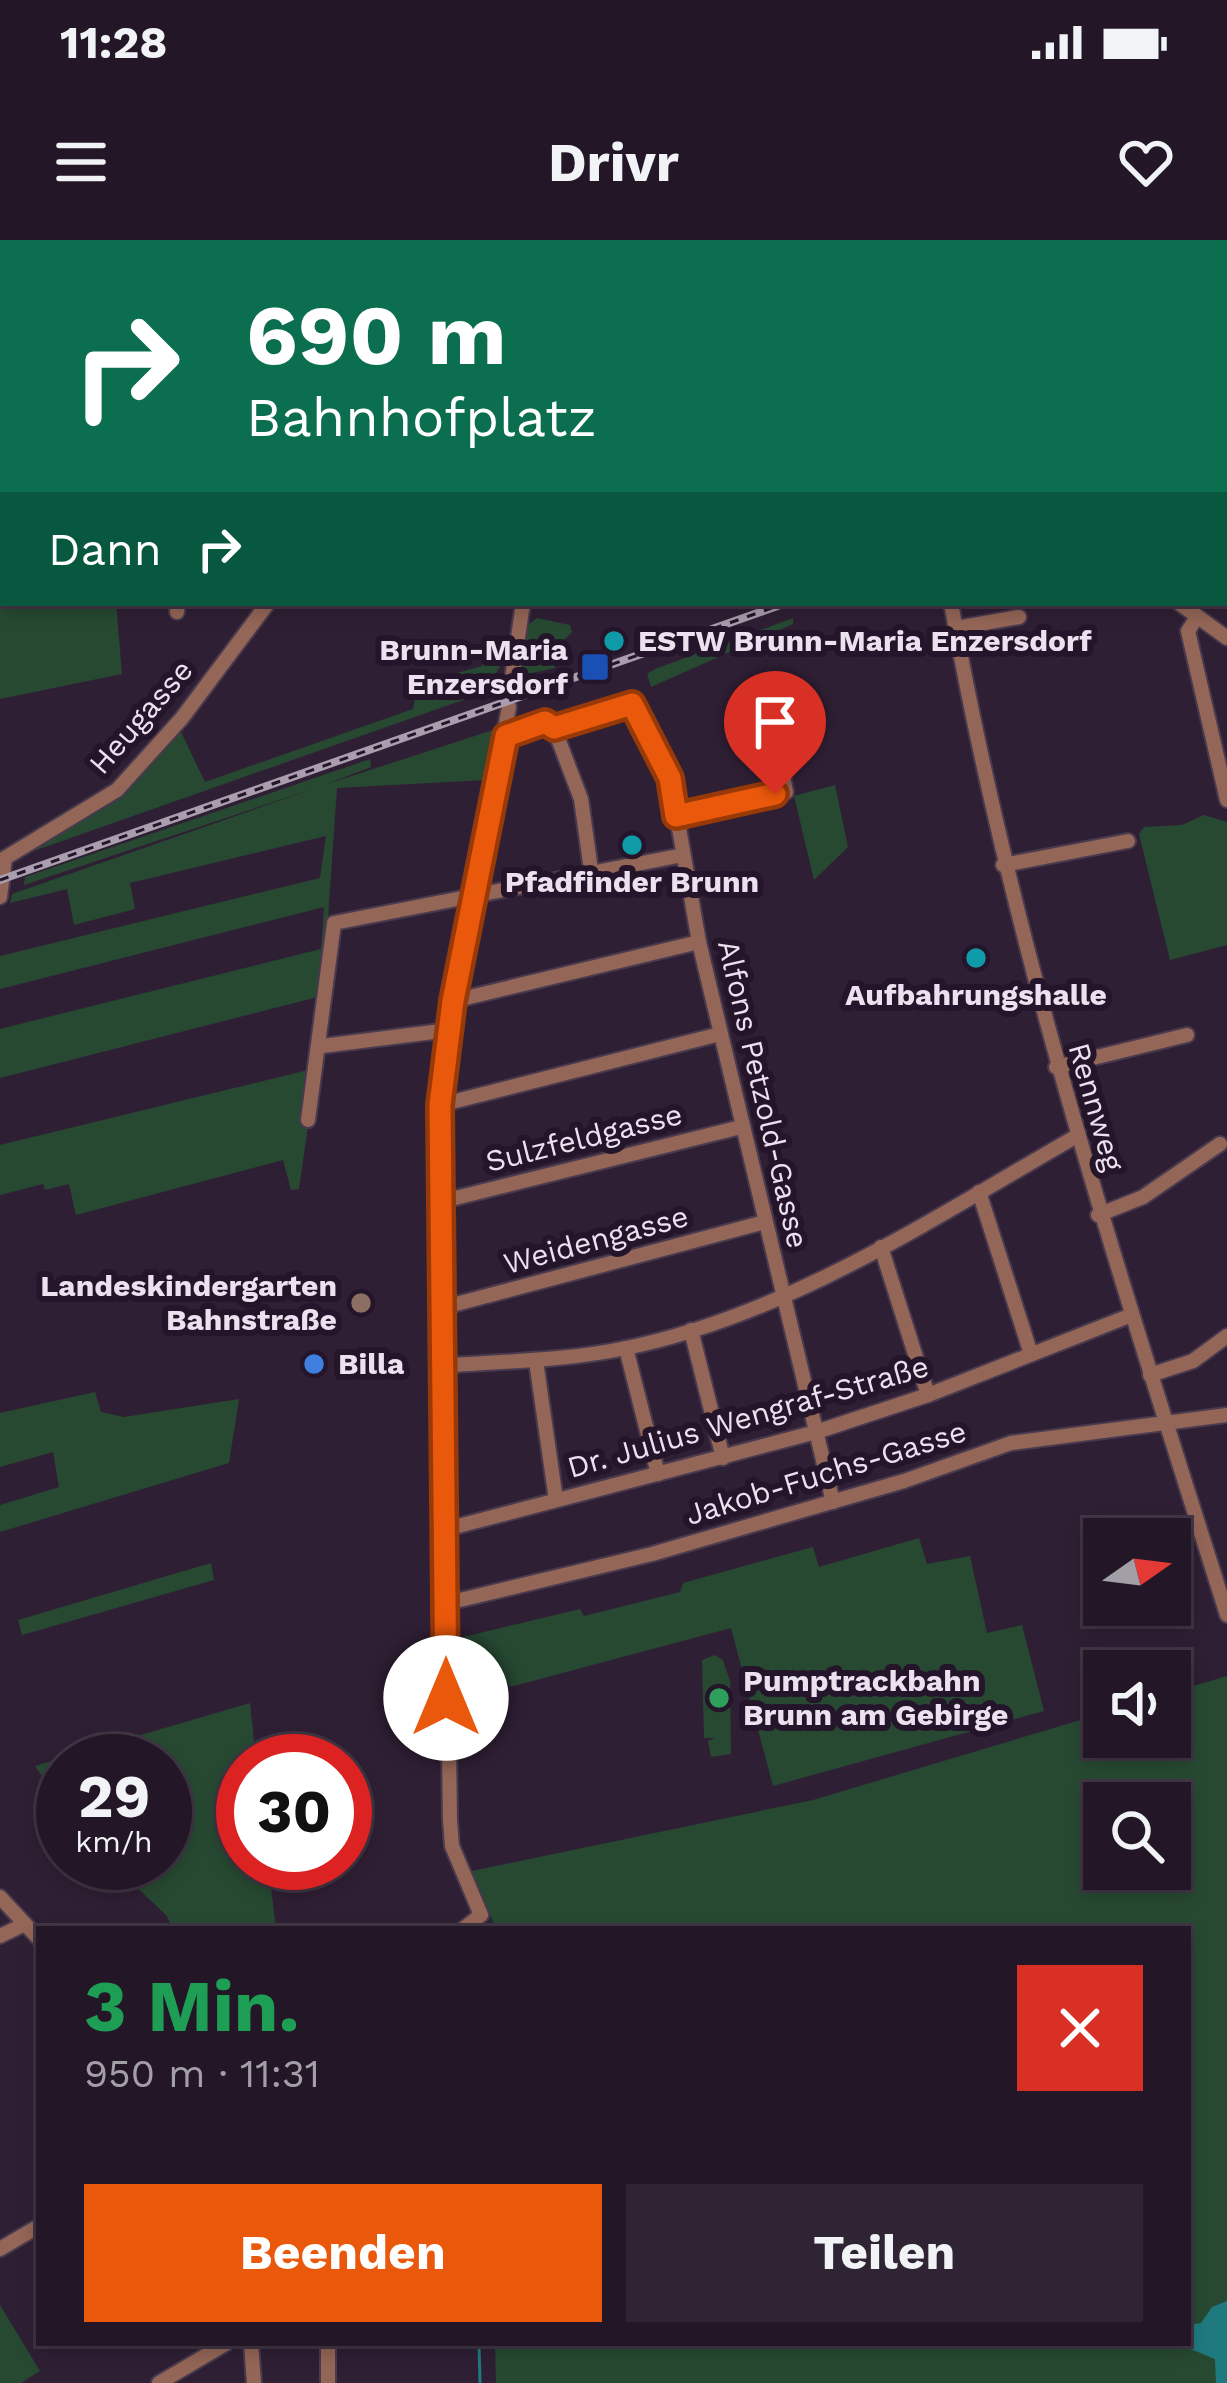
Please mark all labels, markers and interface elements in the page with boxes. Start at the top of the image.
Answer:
text: 11:28 [60,16,167,69]
icon: menu [48,129,114,195]
icon: heart [1113,129,1179,195]
text: Drivr [548,131,679,194]
text: 690 m [246,286,507,384]
icon: right [48,288,204,444]
text: Bahnhofplatz [246,386,597,449]
icon: right [186,516,252,582]
text: Dann [48,523,162,576]
place label: ESTW Brunn-Maria Enzersdorf [638,623,1092,658]
marker: ESTW Brunn-Maria Enzersdorf [601,628,627,654]
place label: Brunn-Maria Enzersdorf [379,632,569,701]
marker: Brunn-Maria Enzersdorf [579,651,611,683]
street label: Heugasse [82,653,200,781]
pin [724,671,826,794]
icon: arrive [742,689,808,755]
marker: Pfadfinder Brunn [619,832,645,858]
place label: Pfadfinder Brunn [505,864,759,899]
street label: Alfons Petzold-Gasse [711,936,816,1251]
marker: Aufbahrungshalle [963,945,989,971]
place label: Aufbahrungshalle [845,977,1107,1012]
street label: Rennweg [1062,1039,1131,1175]
street label: Sulzfeldgasse [482,1096,686,1179]
street label: Weidengasse [500,1198,692,1281]
place label: Landeskindergarten Bahnstraße [40,1268,337,1337]
marker: Landeskindergarten Bahnstraße [348,1290,374,1316]
place label: Billa [338,1346,405,1381]
street label: Dr. Julius Wengraf-Straße [563,1348,933,1485]
marker: Billa [301,1351,327,1377]
street label: Jakob-Fuchs-Gasse [681,1413,970,1532]
north arrow [1083,1518,1191,1626]
map controls [1083,1518,1191,1890]
position arrow [383,1635,509,1761]
button: sound [1083,1650,1191,1758]
place label: Pumptrackbahn Brunn am Gebirge [743,1663,1008,1732]
marker: Pumptrackbahn Brunn am Gebirge [706,1685,732,1711]
speed limit sign: 30 [216,1734,372,1890]
text: 29 [78,1761,150,1832]
button: search [1083,1782,1191,1890]
text: km/h [75,1824,153,1859]
text: 3 Min. [84,1964,299,2048]
button: close [1017,1965,1143,2091]
text: 950 m · 11:31 [84,2051,320,2096]
button: Beenden [84,2184,602,2322]
button: Teilen [626,2184,1143,2322]

